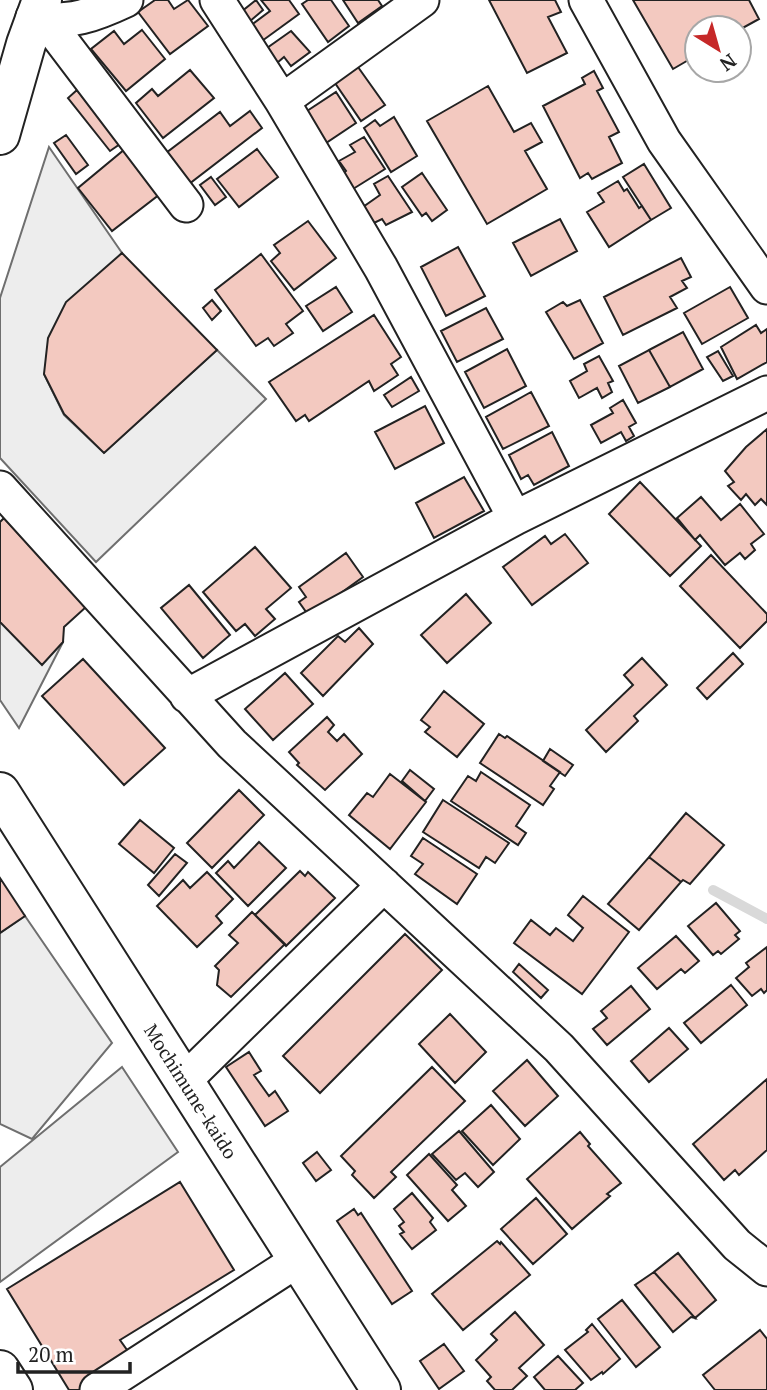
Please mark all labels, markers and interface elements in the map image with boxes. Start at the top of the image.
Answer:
north arrow [683,14,753,84]
text: N [715,49,742,78]
street label: Mochimune-kaido [139,1019,243,1163]
scale bar [18,1330,130,1374]
text: 20 m [28,1340,74,1368]

